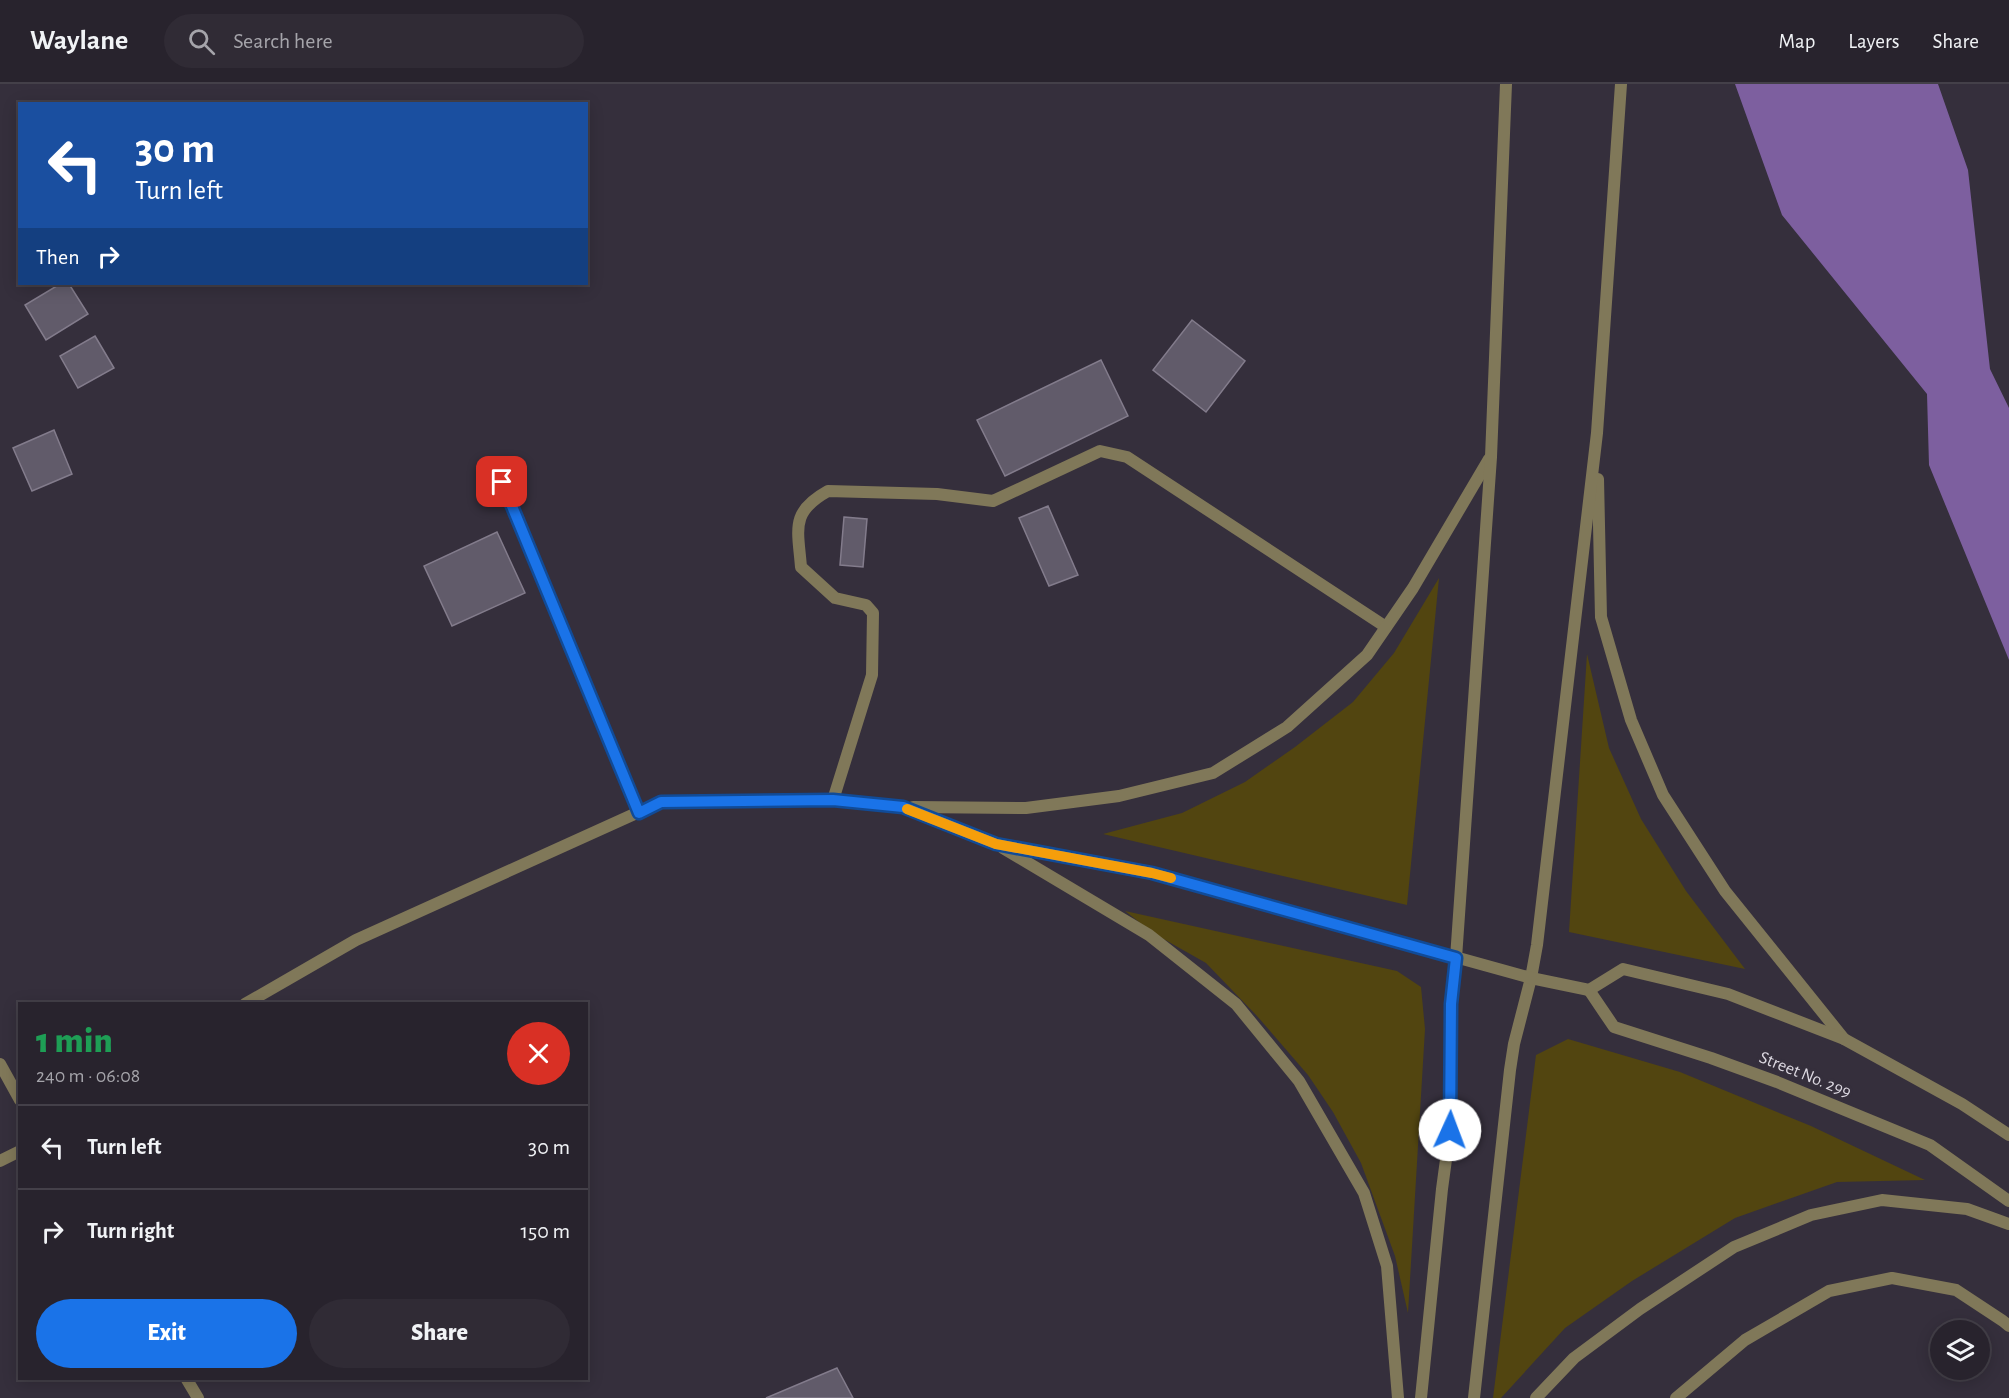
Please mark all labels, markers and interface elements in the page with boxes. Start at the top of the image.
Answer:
search box [164,14,584,68]
icon: search [185,25,218,58]
text: Waylane [30,27,128,55]
text: Search here [233,30,333,52]
text: Map [1779,31,1815,52]
text: Layers [1848,31,1899,52]
text: Share [1932,31,1979,52]
icon: left [36,126,114,204]
text: 30 m [135,128,215,170]
text: Turn left [135,177,223,204]
icon: right [92,240,125,273]
text: Then [36,246,80,268]
pin [476,456,527,507]
icon: arrive [485,465,518,498]
button: close [507,1022,570,1085]
text: 1 min [36,1023,113,1059]
street label: Street No. 299 [1756,1048,1854,1102]
text: 240 m · 06:08 [36,1066,140,1086]
position arrow [1418,1098,1482,1162]
icon: left [36,1131,69,1164]
text: Turn left [87,1136,161,1158]
text: 30 m [528,1136,570,1158]
icon: right [36,1215,69,1248]
text: Turn right [87,1220,174,1242]
text: 150 m [520,1220,570,1242]
button: Exit [36,1299,297,1368]
button: Share [309,1299,570,1368]
map controls [1930,1320,1990,1380]
button: layers [1930,1320,1990,1380]

